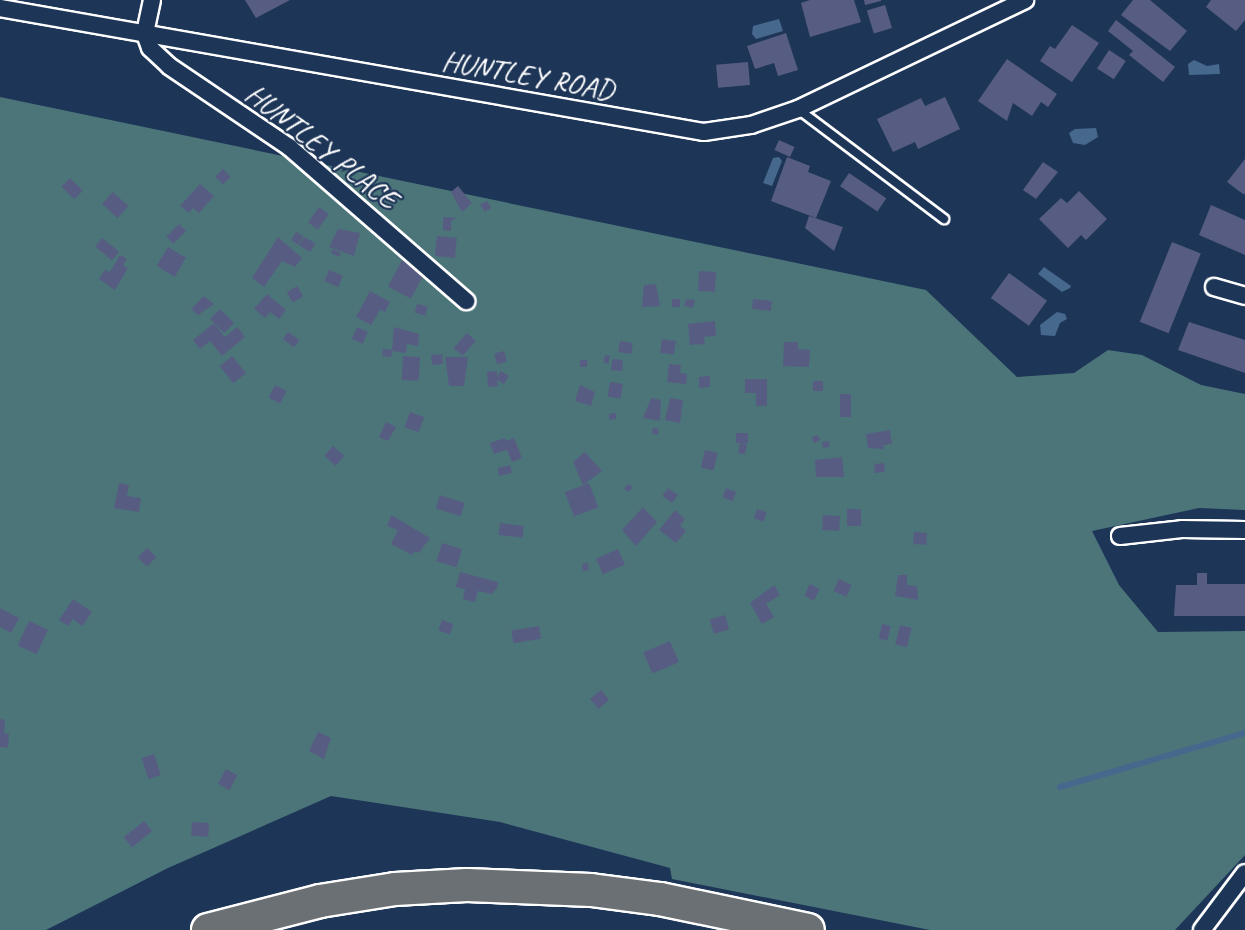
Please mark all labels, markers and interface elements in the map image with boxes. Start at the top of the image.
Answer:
street label: HUNTLEY ROAD [438,42,618,108]
street label: HUNTLEY PLACE [238,75,406,217]

